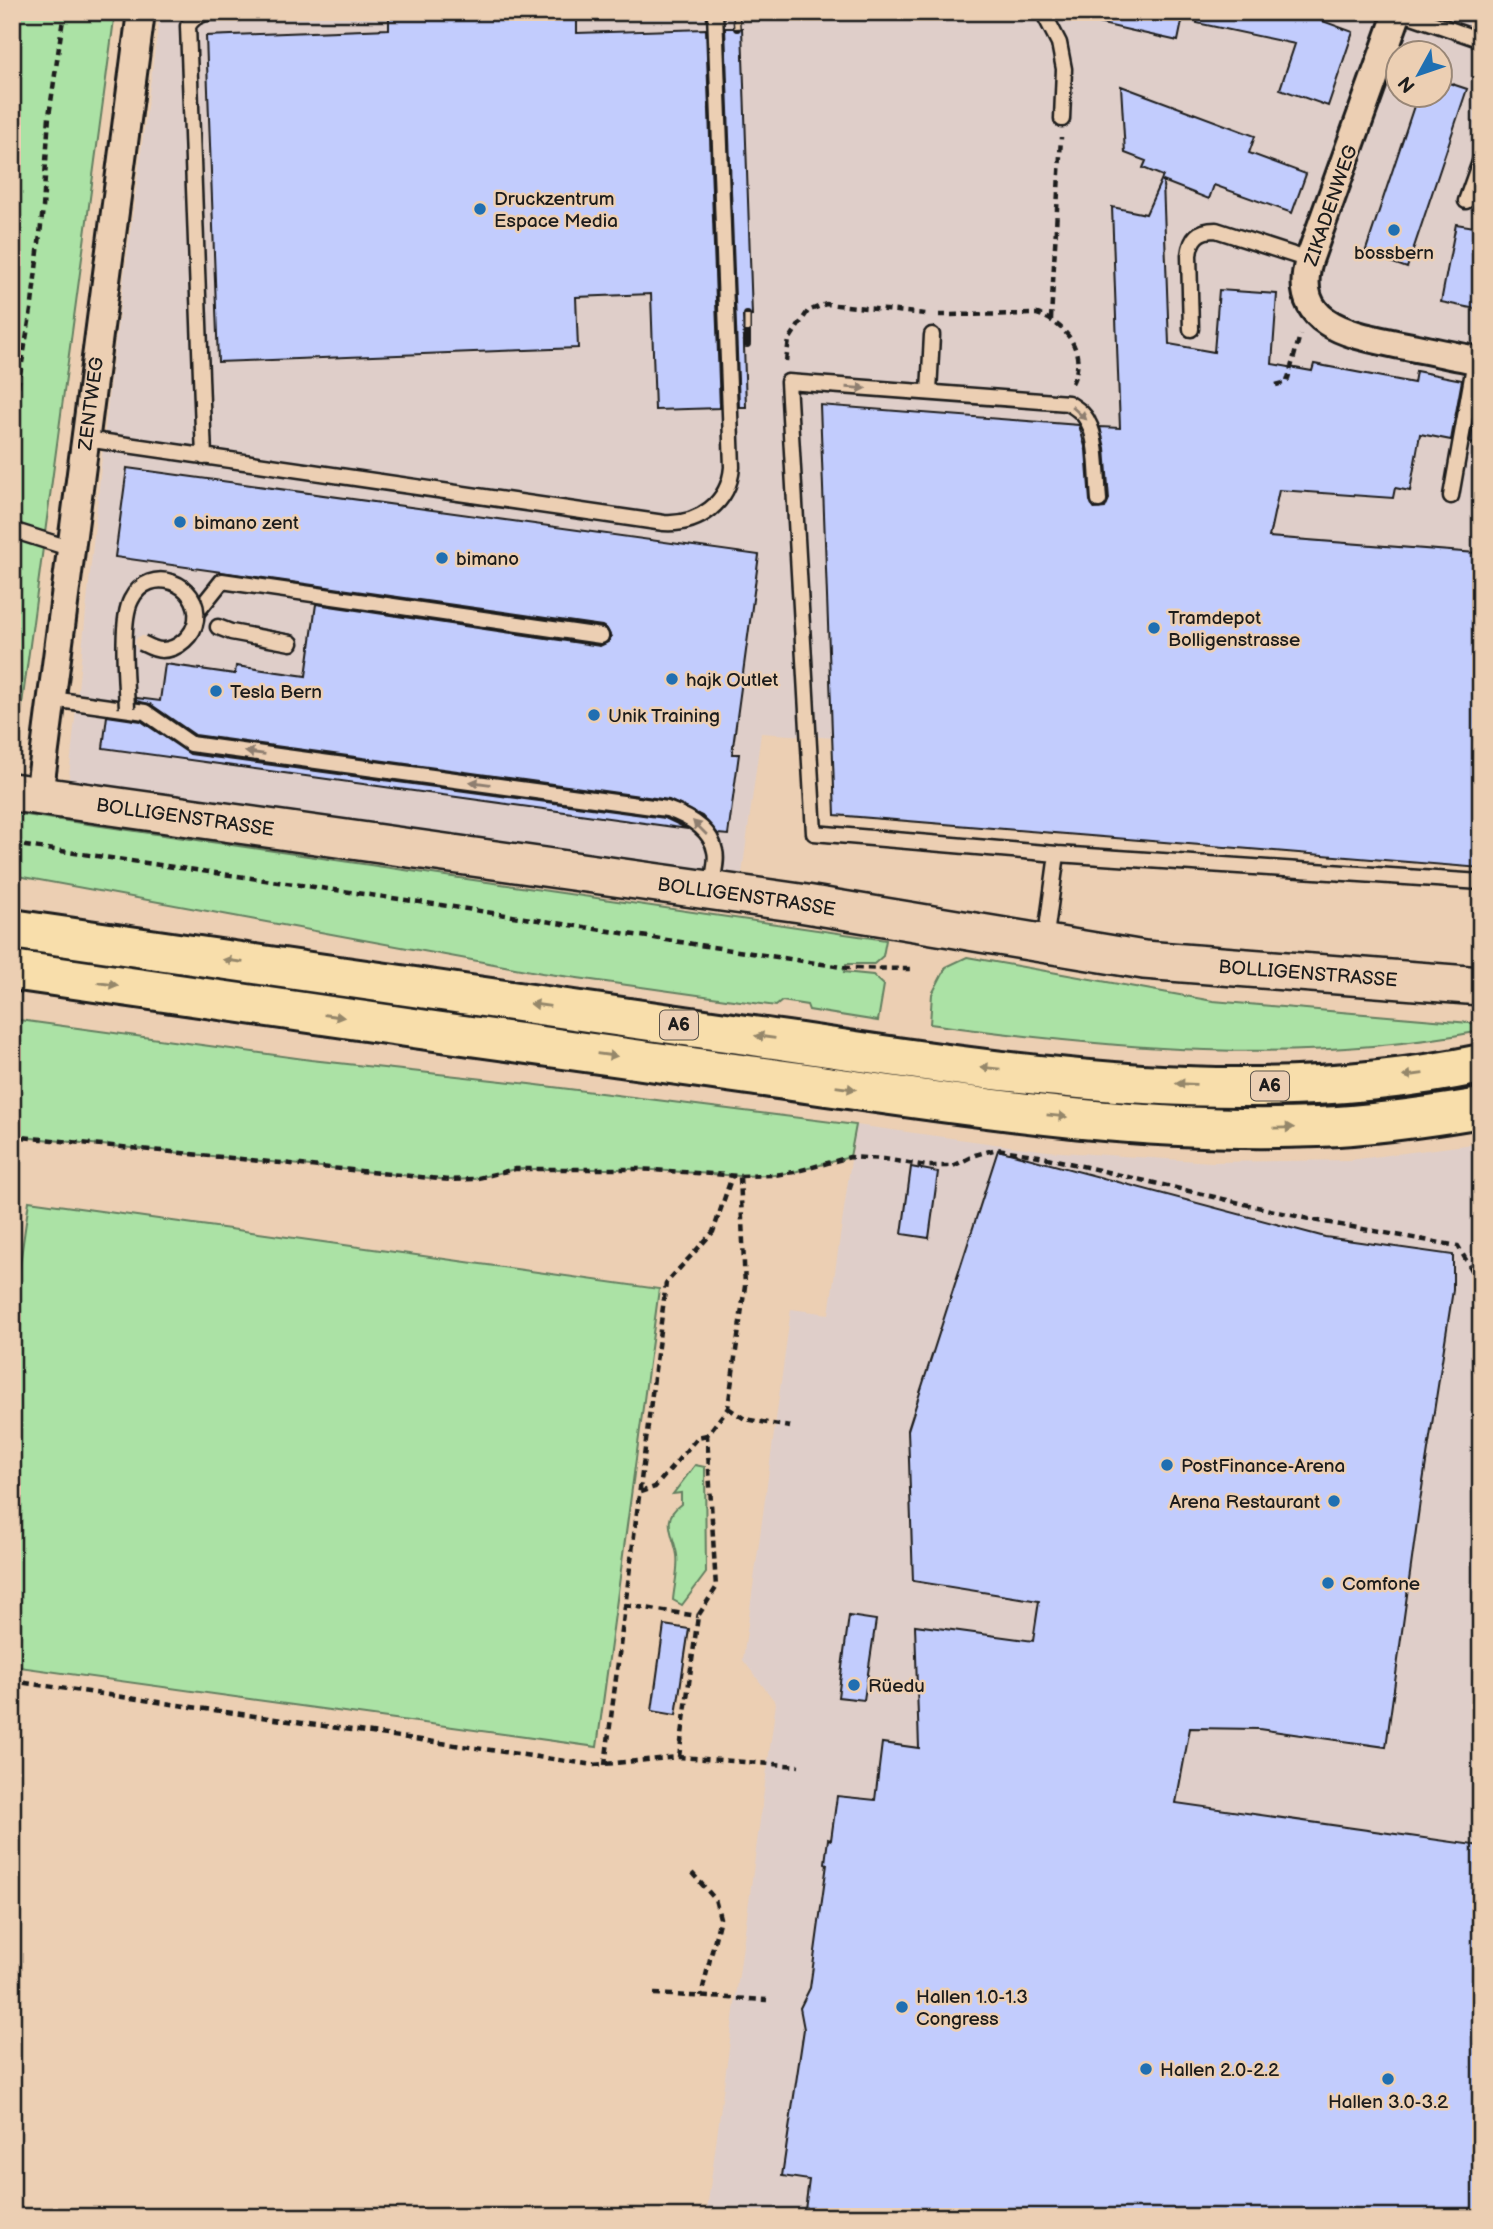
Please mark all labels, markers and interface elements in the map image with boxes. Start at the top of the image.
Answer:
north arrow [1384,38,1454,108]
text: N [1394,71,1421,97]
street label: ZIKADENWEG [1300,142,1363,270]
place label: Druckzentrum Espace Media [494,188,618,233]
marker: Druckzentrum Espace Media [472,201,488,217]
marker: bossbern [1386,222,1402,238]
place label: bossbern [1354,242,1434,265]
street label: ZENTWEG [74,356,109,452]
one-way arrow [845,382,867,393]
one-way arrow [1070,405,1088,421]
place label: bimano zent [194,512,299,535]
marker: bimano zent [172,514,188,530]
place label: bimano [456,548,519,571]
marker: bimano [434,550,450,566]
place label: Tramdepot Bolligenstrasse [1168,607,1300,652]
marker: Tramdepot Bolligenstrasse [1146,620,1162,636]
place label: hajk Outlet [686,669,778,692]
marker: hajk Outlet [664,671,680,687]
place label: Tesla Bern [230,681,322,704]
marker: Tesla Bern [208,683,224,699]
place label: Unik Training [608,705,720,728]
marker: Unik Training [586,707,602,723]
one-way arrow [244,747,266,758]
one-way arrow [469,778,491,789]
street label: BOLLIGENSTRASSE [95,794,276,842]
one-way arrow [693,820,709,837]
street label: BOLLIGENSTRASSE [656,873,837,922]
one-way arrow [222,955,244,966]
street label: BOLLIGENSTRASSE [1218,956,1398,993]
one-way arrow [98,979,120,990]
one-way arrow [528,999,550,1010]
road number: A6 [660,1010,698,1040]
one-way arrow [323,1011,345,1022]
one-way arrow [754,1031,776,1042]
one-way arrow [597,1050,619,1061]
one-way arrow [979,1063,1001,1074]
one-way arrow [1402,1069,1424,1080]
road number: A6 [1251,1072,1289,1100]
one-way arrow [1175,1079,1197,1090]
one-way arrow [835,1083,857,1094]
one-way arrow [1046,1111,1068,1122]
one-way arrow [1273,1122,1295,1133]
place label: PostFinance-Arena [1181,1455,1345,1478]
marker: PostFinance-Arena [1159,1457,1175,1473]
place label: Arena Restaurant [1169,1491,1320,1514]
marker: Arena Restaurant [1326,1493,1342,1509]
place label: Comfone [1342,1573,1420,1596]
marker: Comfone [1320,1575,1336,1591]
place label: Rüedu [868,1675,925,1698]
marker: Rüedu [846,1677,862,1693]
place label: Hallen 1.0-1.3 Congress [916,1986,1028,2031]
marker: Hallen 1.0-1.3 Congress [894,1999,910,2015]
place label: Hallen 2.0-2.2 [1160,2059,1280,2082]
marker: Hallen 2.0-2.2 [1138,2061,1154,2077]
marker: Hallen 3.0-3.2 [1380,2071,1396,2087]
place label: Hallen 3.0-3.2 [1328,2091,1449,2114]

